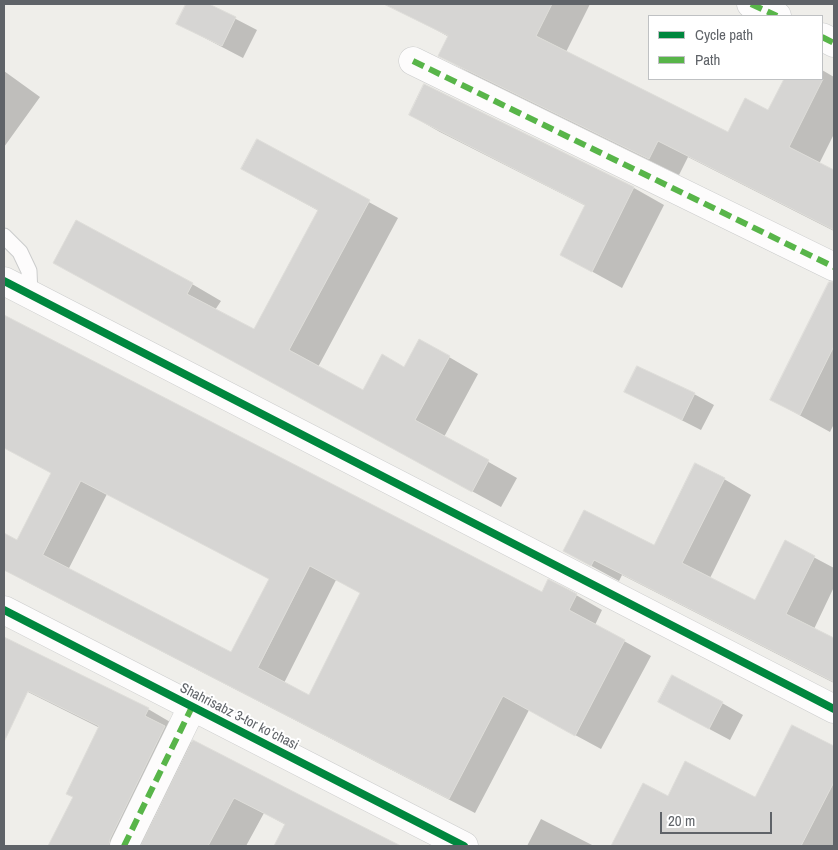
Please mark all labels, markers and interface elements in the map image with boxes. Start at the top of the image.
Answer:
legend [648,15,823,80]
text: Cycle path [695,24,753,45]
text: Path [695,49,720,70]
street label: Shahrisabz 3-tor koʻchasi [177,680,301,754]
scale bar [663,802,776,834]
text: 20 m [668,810,695,831]

